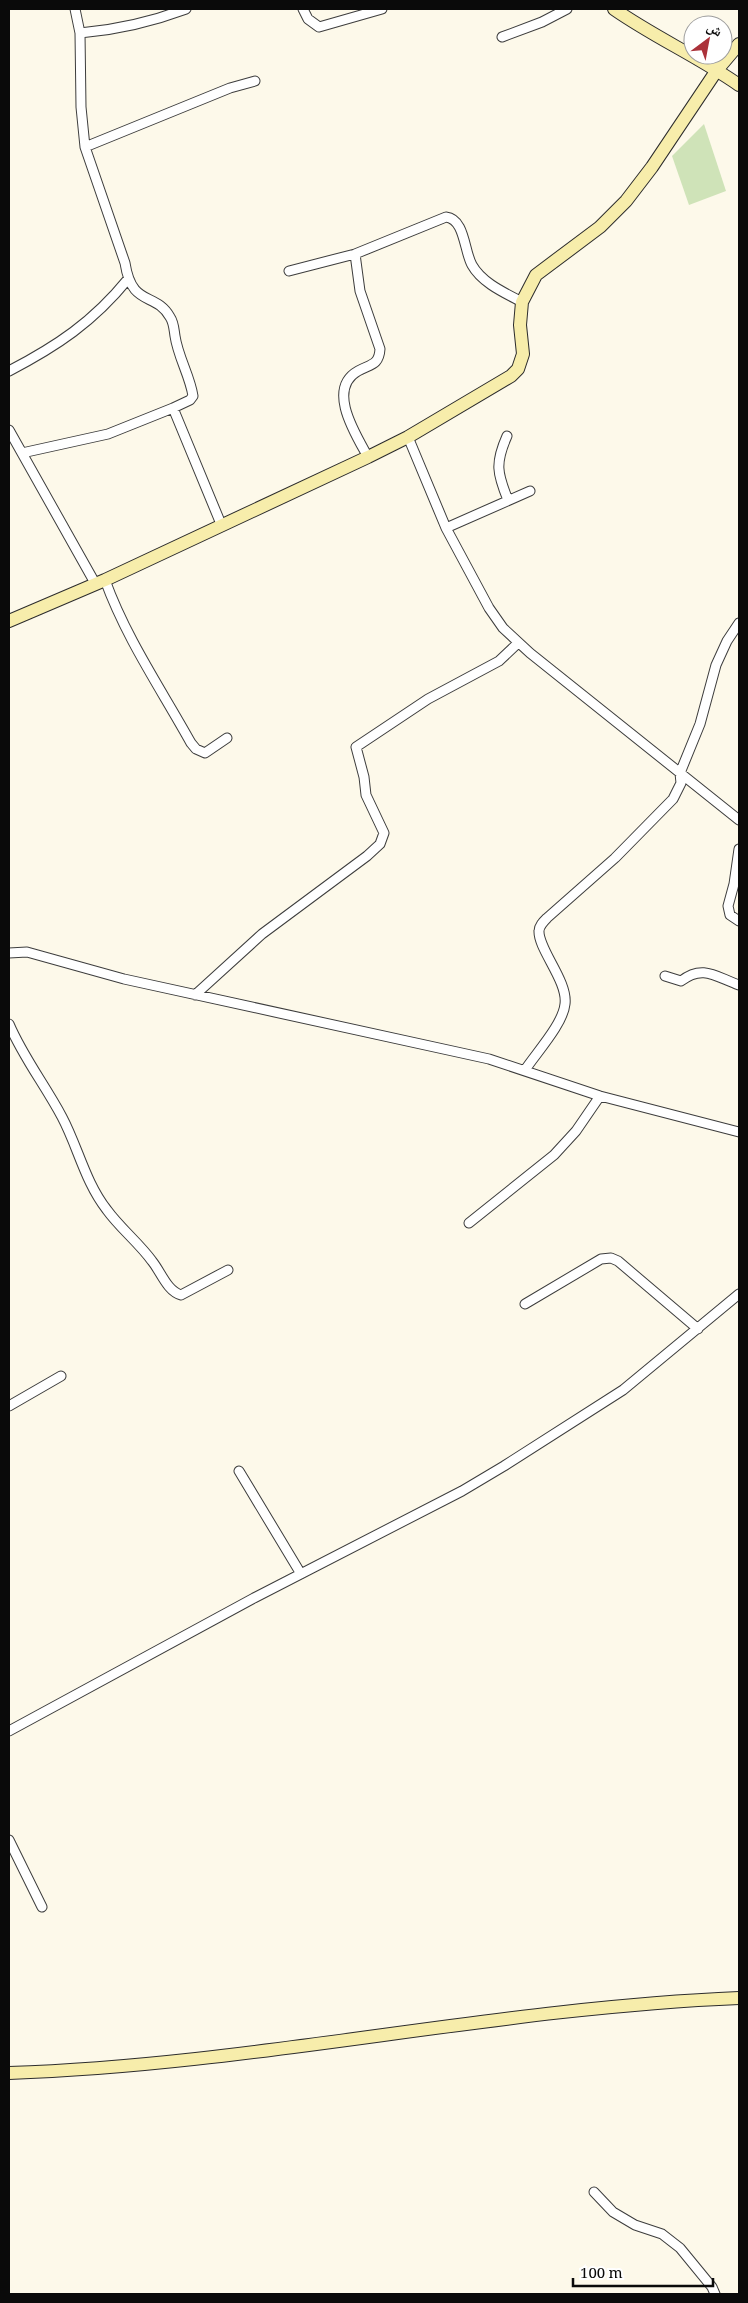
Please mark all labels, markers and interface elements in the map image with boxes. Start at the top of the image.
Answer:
north arrow [683,15,733,65]
text: ش [701,17,727,45]
scale bar [573,2256,713,2288]
text: 100 m [580,2262,623,2288]

